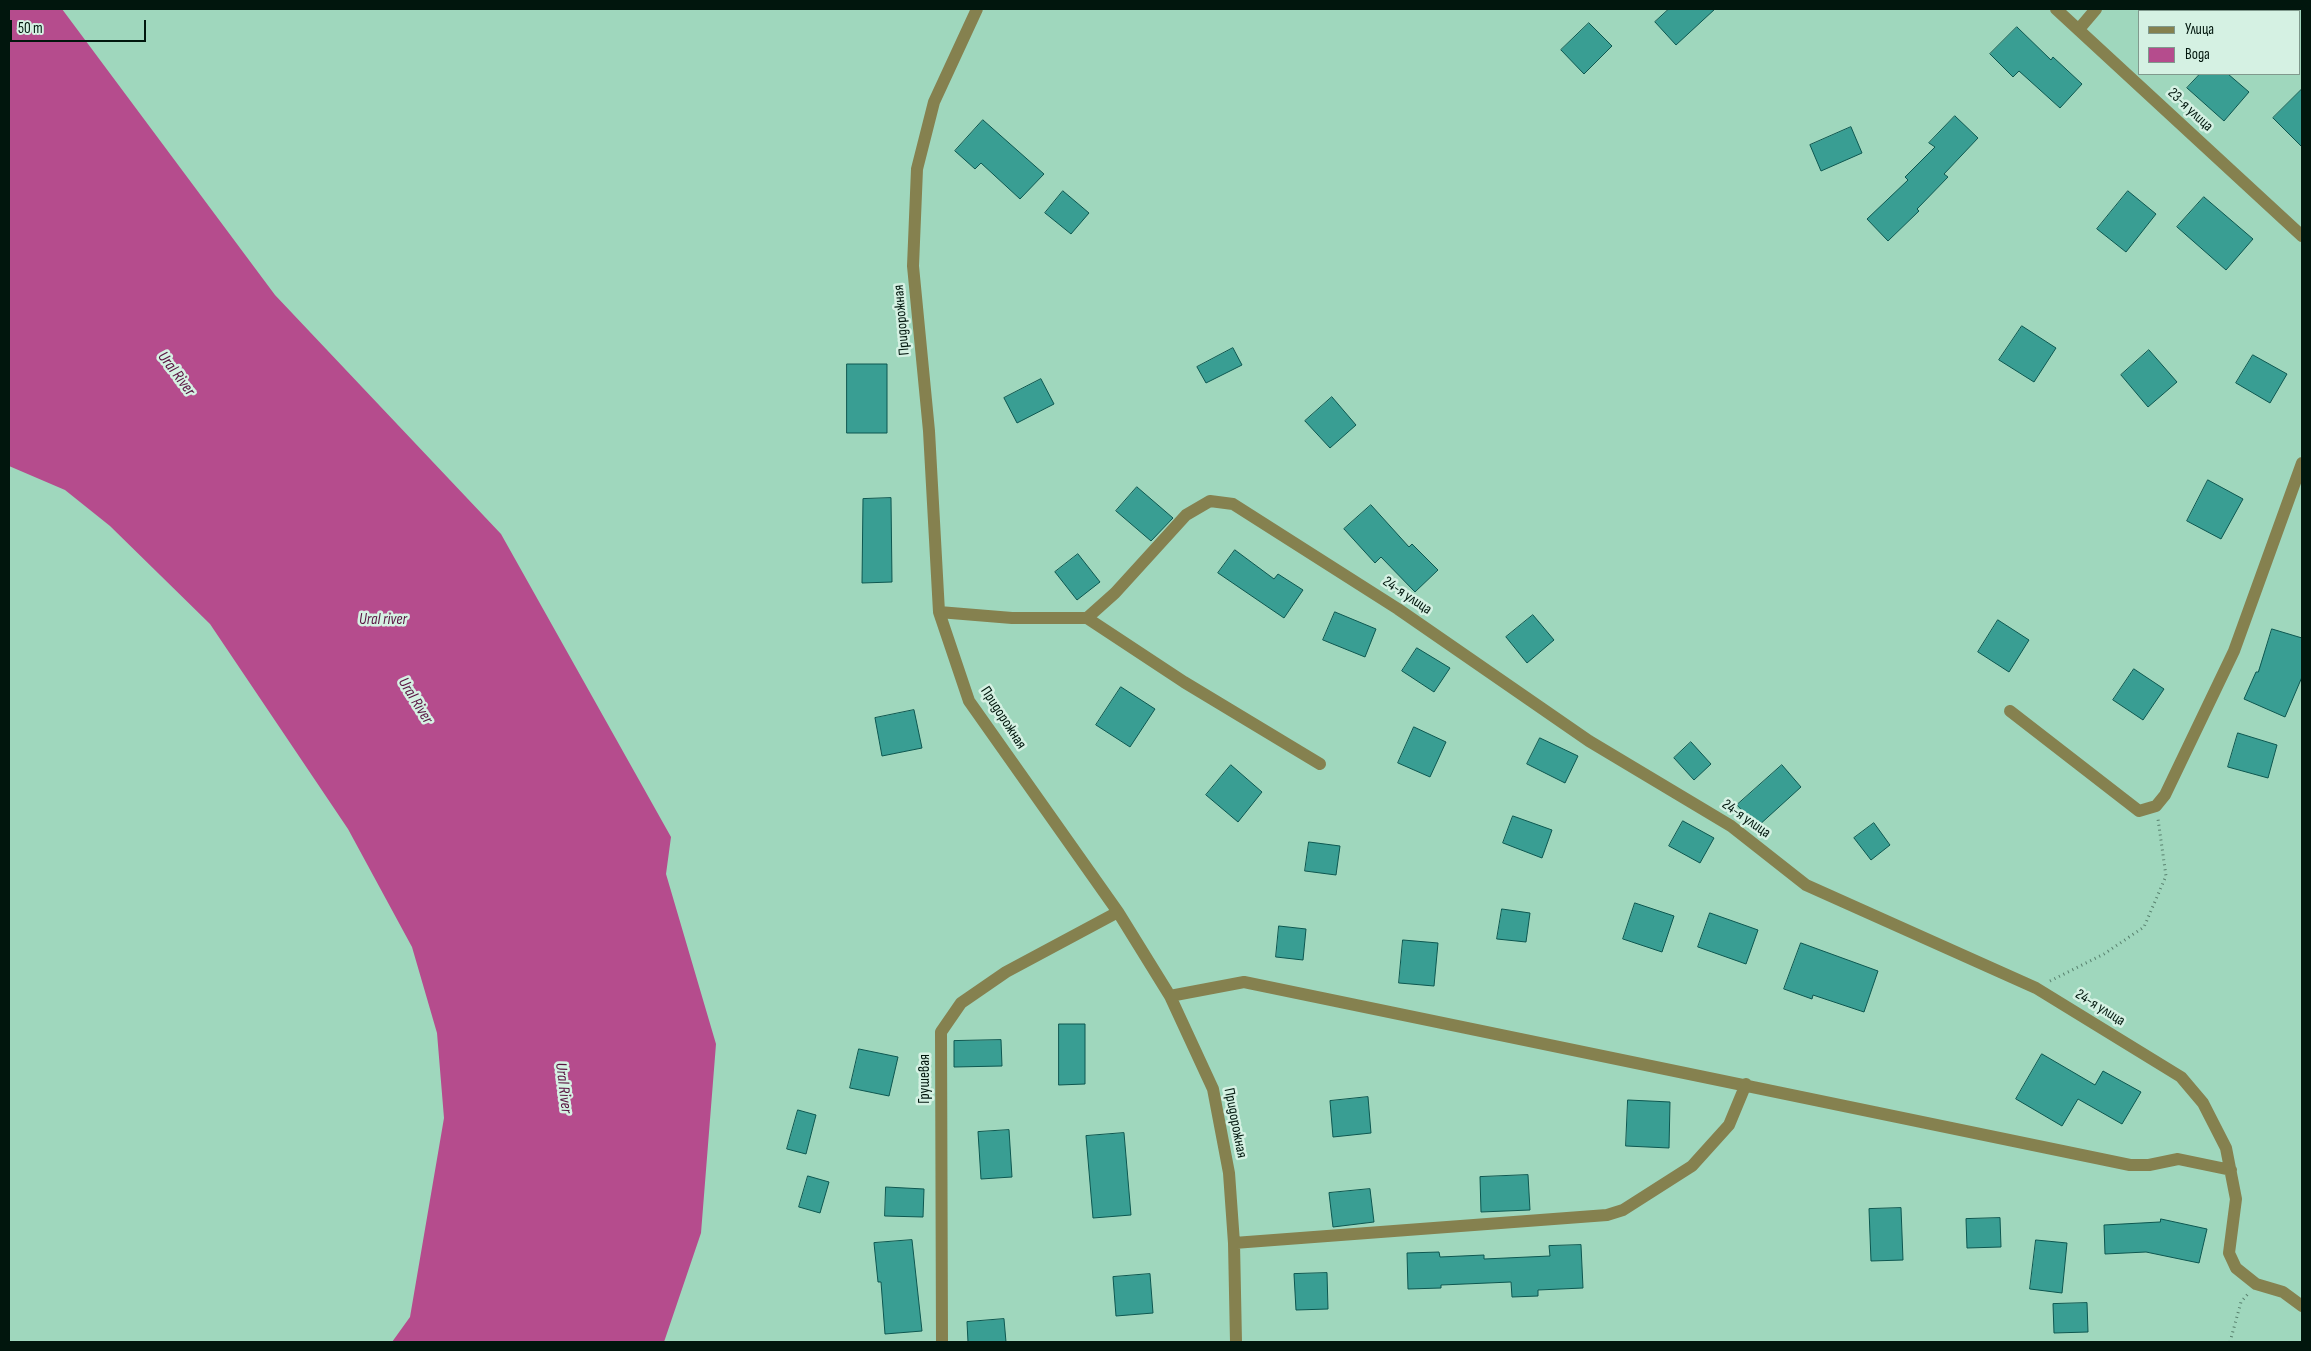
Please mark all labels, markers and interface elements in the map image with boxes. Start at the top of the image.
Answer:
scale bar [12,10,149,42]
legend [2138,10,2301,75]
text: 50 m [18,19,43,38]
text: Улица [2185,20,2214,39]
text: Вода [2185,45,2210,64]
street label: 23-я улица [2164,84,2216,136]
street label: Придорожная [890,284,914,356]
water label: Ural River [153,348,199,400]
street label: 24-я улица [1379,573,1435,619]
water label: Ural river [359,610,407,630]
water label: Ural River [393,674,437,728]
street label: Придорожная [976,683,1030,753]
street label: 24-я улица [1718,796,1774,842]
street label: 24-я улица [2072,986,2128,1030]
street label: Грушевая [916,1054,934,1104]
water label: Ural River [550,1062,576,1114]
street label: Придорожная [1219,1086,1251,1160]

